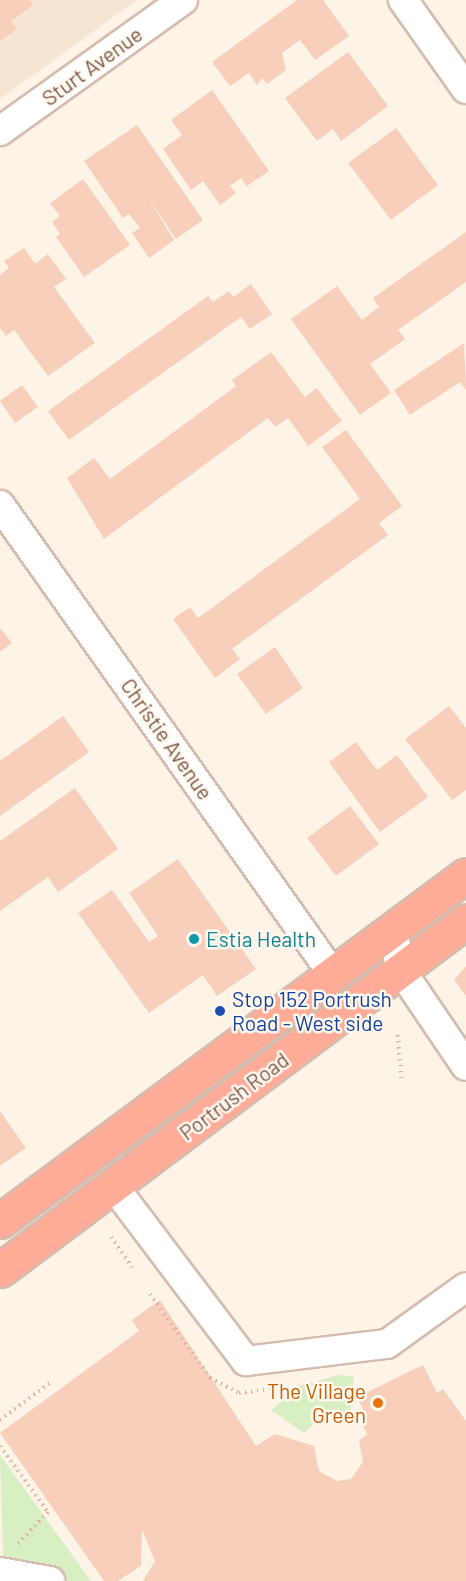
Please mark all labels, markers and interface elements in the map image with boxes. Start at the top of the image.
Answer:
street label: Sturt Avenue [37,21,147,111]
street label: Christie Avenue [116,674,218,804]
place label: Estia Health [206,926,316,952]
marker: Estia Health [187,932,201,946]
place label: Stop 152 Portrush Road - West side [232,986,392,1036]
marker: Stop 152 Portrush Road - West side [213,1004,227,1018]
street label: Portrush Road [174,1047,294,1145]
place label: The Village Green [267,1378,366,1428]
marker: The Village Green [371,1396,385,1410]

